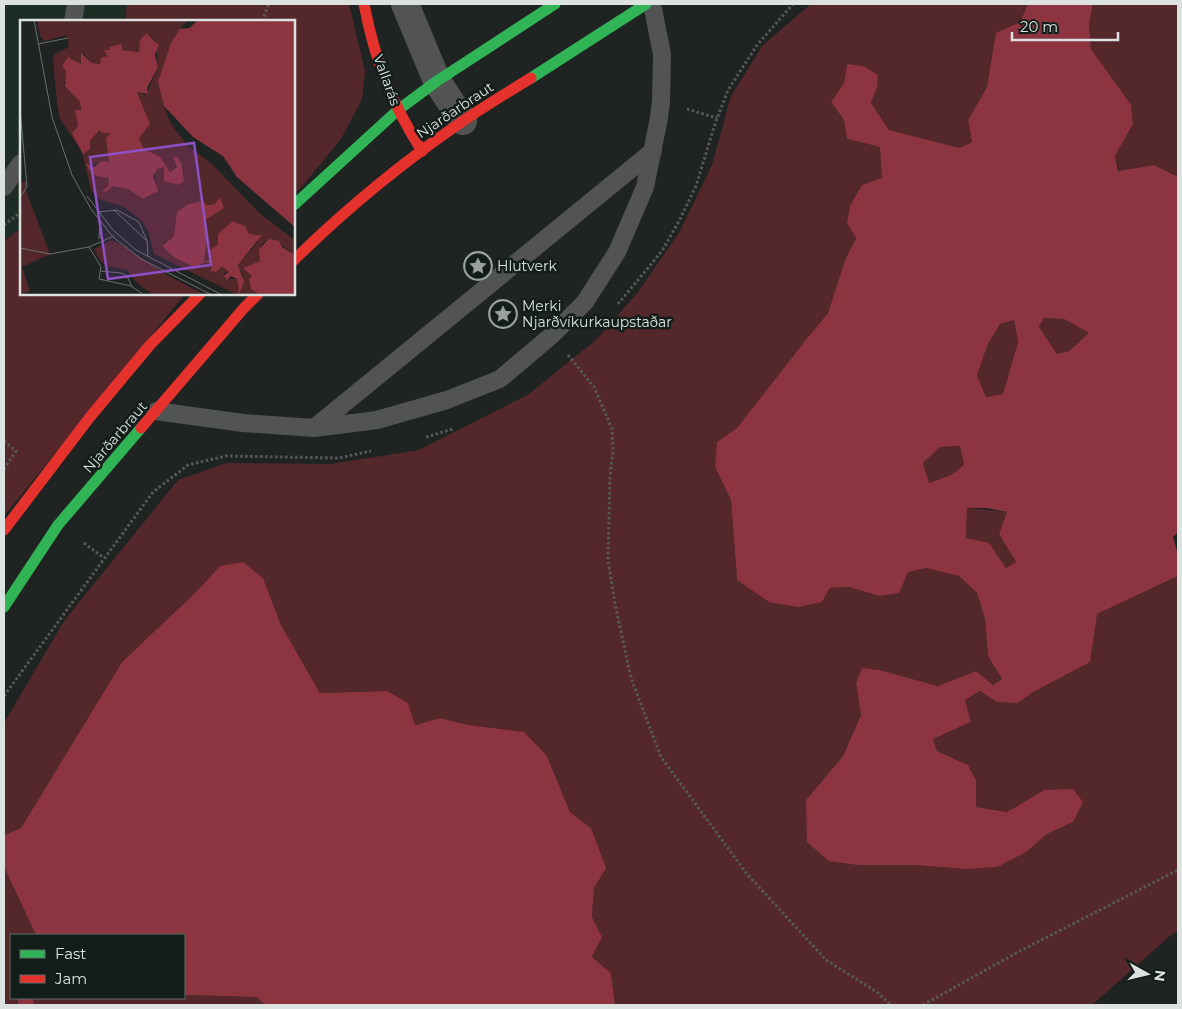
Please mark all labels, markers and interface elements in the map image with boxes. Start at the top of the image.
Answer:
scale bar [1012,10,1118,42]
text: 20 m [1020,17,1058,36]
inset map [20,20,295,295]
street label: Vallarás [369,52,405,108]
street label: Njarðarbraut [413,77,497,142]
place icon: Hlutverk [463,251,493,281]
place label: Hlutverk [497,257,557,275]
place label: Merki Njarðvíkurkaupstaðar [522,297,672,331]
place icon: Merki Njarðvíkurkaupstaðar [488,299,518,329]
street label: Njarðarbraut [79,397,151,477]
legend [10,934,185,999]
text: Fast [55,944,86,963]
north arrow [1122,949,1172,999]
text: Jam [54,969,87,988]
text: N [1150,969,1170,983]

